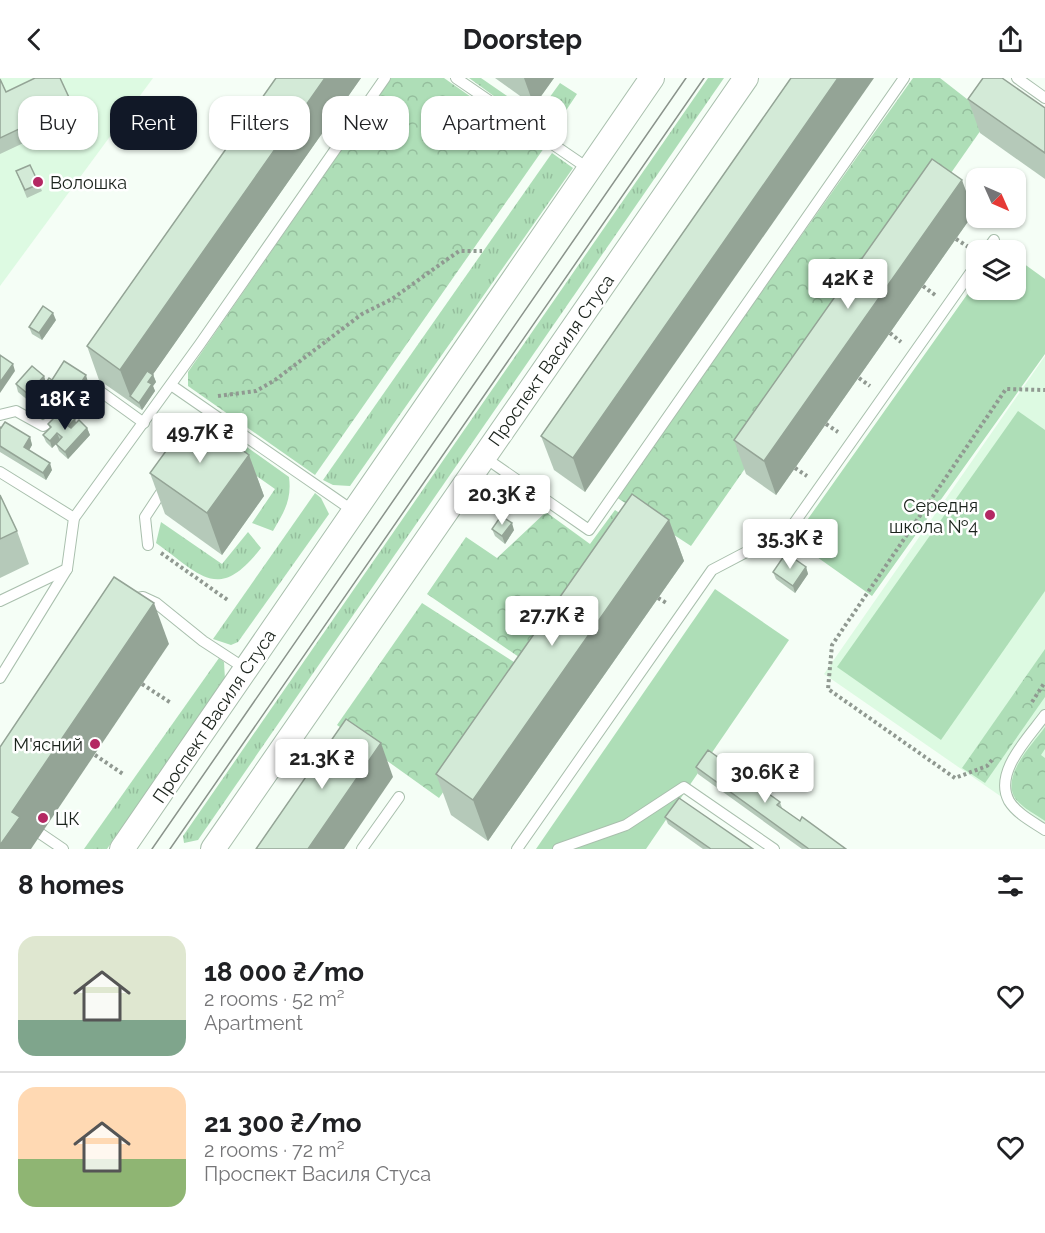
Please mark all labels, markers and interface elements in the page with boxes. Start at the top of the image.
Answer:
icon: back [18,23,51,56]
icon: share [994,23,1027,56]
text: Doorstep [463,24,582,55]
chip: Buy [18,96,98,150]
chip: Rent [110,96,197,150]
chip: Filters [209,96,310,150]
chip: New [322,96,409,150]
chip: Apartment [421,96,567,150]
north arrow [966,168,1026,228]
map controls [966,168,1026,300]
place label: Волошка [50,172,127,193]
marker: Волошка [31,175,45,189]
button: layers [966,240,1026,300]
pin: 42K ₴ [806,259,890,310]
text: 42K ₴ [822,266,874,290]
street label: Проспект Василя Стуса [484,270,618,450]
pin: 18K ₴ [23,380,107,431]
text: 18K ₴ [40,387,90,411]
pin: 49.7K ₴ [145,413,255,464]
text: 49.7K ₴ [166,420,234,444]
pin: 20.3K ₴ [447,475,557,526]
text: 20.3K ₴ [468,482,536,506]
place label: Середня школа №4 [889,495,978,537]
marker: Середня школа №4 [983,508,997,522]
pin: 35.3K ₴ [735,519,845,570]
text: 35.3K ₴ [757,526,823,550]
pin: 27.7K ₴ [497,596,607,647]
text: 27.7K ₴ [519,603,585,627]
street label: Проспект Василя Стуса [148,625,280,807]
place label: М'ясний [13,734,83,755]
marker: М'ясний [88,737,102,751]
pin: 21.3K ₴ [267,739,377,790]
text: 21.3K ₴ [289,746,355,770]
pin: 30.6K ₴ [710,753,820,804]
text: 30.6K ₴ [731,760,799,784]
place label: ЦК [55,808,80,829]
marker: ЦК [36,811,50,825]
icon: filters [994,869,1027,902]
text: 8 homes [18,870,124,900]
text: 18 000 ₴/mo [204,957,364,987]
icon: home [66,960,138,1032]
icon: heart [994,980,1027,1013]
text: 2 rooms · 52 m² [204,987,345,1011]
text: Apartment [204,1011,303,1035]
text: 21 300 ₴/mo [204,1108,362,1138]
icon: home [66,1111,138,1183]
icon: heart [994,1131,1027,1164]
text: 2 rooms · 72 m² [204,1138,344,1162]
text: Проспект Василя Стуса [204,1162,431,1186]

